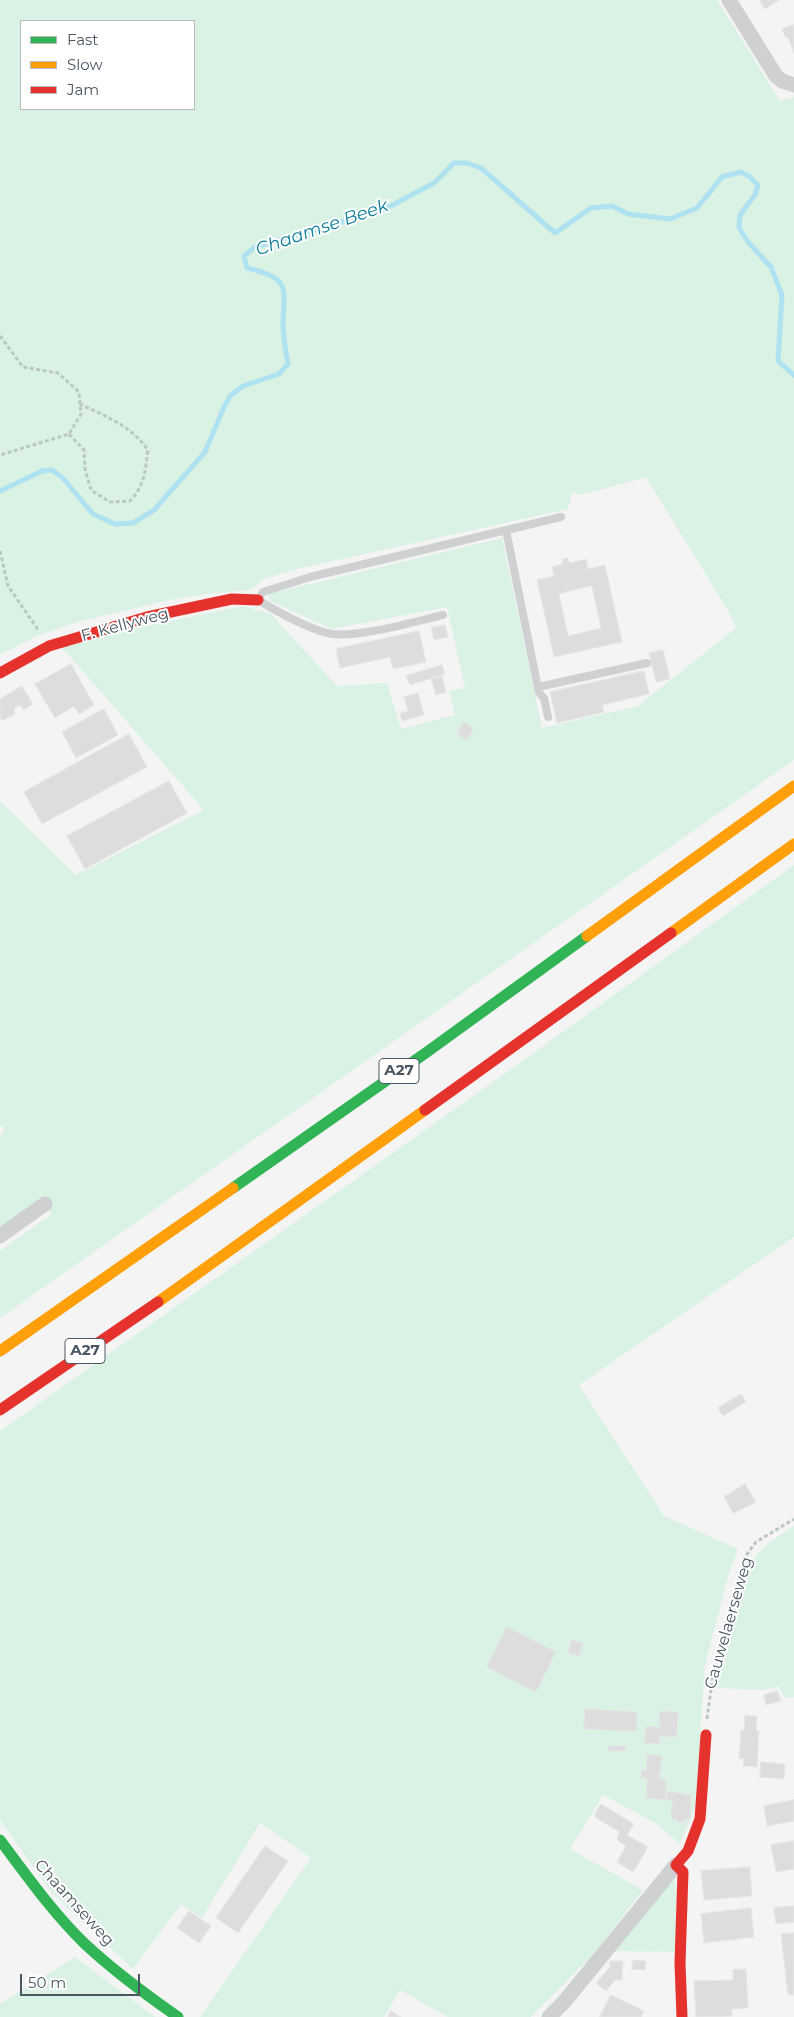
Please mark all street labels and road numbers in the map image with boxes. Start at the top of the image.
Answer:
street label: F. Kellyweg [79,604,171,646]
road number: A27 [379,1058,419,1084]
road number: A27 [65,1338,105,1364]
street label: Cauwelaerseweg [701,1555,757,1691]
street label: Chaamseweg [30,1856,118,1950]

